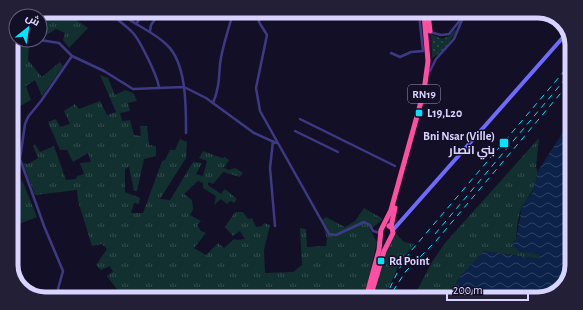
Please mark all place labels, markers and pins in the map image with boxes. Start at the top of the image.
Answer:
place label: L19,L20 [427,107,462,119]
marker: L19,L20 [414,108,424,118]
place label: Bni Nsar (Ville) بني انصار [423,130,495,160]
marker: Bni Nsar (Ville) بني انصار [498,137,510,149]
place label: Rd Point [389,255,430,267]
marker: Rd Point [376,256,386,266]

